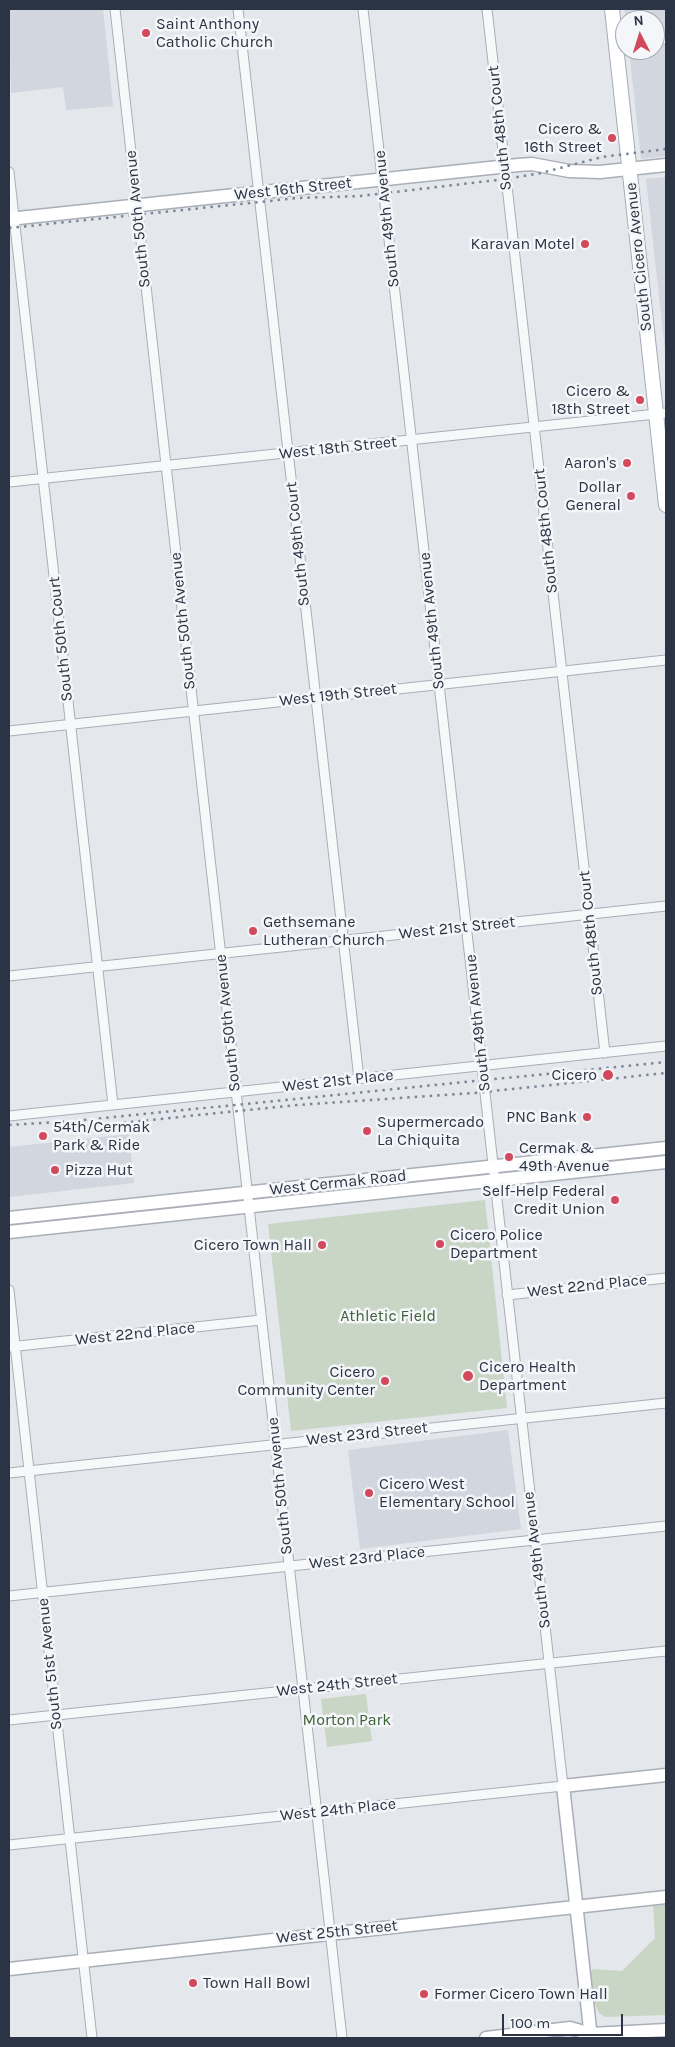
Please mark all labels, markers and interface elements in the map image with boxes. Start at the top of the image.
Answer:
north arrow [615,10,665,60]
text: N [633,12,644,29]
place label: Saint Anthony Catholic Church [156,14,273,52]
marker: Saint Anthony Catholic Church [140,27,152,39]
street label: South 48th Court [484,64,516,192]
place label: Cicero & 16th Street [524,119,602,157]
marker: Cicero & 16th Street [606,132,618,144]
street label: South 50th Avenue [121,149,155,289]
street label: South 49th Avenue [370,149,404,289]
street label: West 16th Street [233,173,353,205]
street label: South Cicero Avenue [622,182,656,332]
place label: Karavan Motel [471,234,575,254]
marker: Karavan Motel [579,238,591,250]
place label: Cicero & 18th Street [551,381,630,419]
marker: Cicero & 18th Street [634,394,646,406]
street label: West 18th Street [278,432,398,464]
place label: Aaron's [564,453,617,473]
marker: Aaron's [621,457,633,469]
street label: South 48th Court [530,467,562,595]
place label: Dollar General [566,477,621,515]
street label: South 49th Court [282,481,314,607]
marker: Dollar General [625,490,637,502]
street label: South 50th Avenue [166,551,200,691]
street label: South 49th Avenue [415,551,449,691]
street label: South 50th Court [45,576,77,702]
street label: West 19th Street [278,679,398,711]
street label: South 48th Court [575,869,607,997]
place label: Gethsemane Lutheran Church [263,912,385,950]
street label: West 21st Street [398,912,516,944]
marker: Gethsemane Lutheran Church [247,925,259,937]
street label: South 50th Avenue [211,953,245,1093]
street label: South 49th Avenue [461,953,495,1093]
place label: Cicero [551,1065,597,1085]
street label: West 21st Place [281,1066,395,1096]
marker: Cicero [601,1068,615,1082]
place label: PNC Bank [506,1107,577,1127]
marker: PNC Bank [581,1111,593,1123]
place label: Supermercado La Chiquita [377,1112,484,1150]
place label: 54th/Cermak Park & Ride [53,1117,150,1155]
marker: Supermercado La Chiquita [361,1125,373,1137]
marker: 54th/Cermak Park & Ride [37,1130,49,1142]
place label: Cermak & 49th Avenue [519,1138,609,1176]
marker: Cermak & 49th Avenue [503,1151,515,1163]
place label: Pizza Hut [65,1160,133,1180]
marker: Pizza Hut [49,1164,61,1176]
street label: West Cermak Road [269,1166,407,1200]
place label: Self-Help Federal Credit Union [482,1181,605,1219]
marker: Self-Help Federal Credit Union [609,1194,621,1206]
place label: Cicero Police Department [450,1225,543,1263]
place label: Cicero Town Hall [194,1235,312,1255]
marker: Cicero Police Department [434,1238,446,1250]
marker: Cicero Town Hall [316,1239,328,1251]
street label: West 22nd Place [526,1270,648,1302]
park label: Athletic Field [340,1306,436,1326]
street label: West 22nd Place [74,1318,196,1350]
place label: Cicero Health Department [479,1357,576,1395]
place label: Cicero Community Center [237,1362,375,1400]
marker: Cicero Health Department [461,1369,475,1383]
marker: Cicero Community Center [379,1375,391,1387]
street label: South 50th Avenue [263,1416,297,1556]
street label: West 23rd Street [305,1418,429,1450]
place label: Cicero West Elementary School [379,1474,515,1512]
marker: Cicero West Elementary School [363,1487,375,1499]
street label: South 49th Avenue [519,1490,555,1630]
street label: West 23rd Place [308,1542,426,1574]
street label: South 51st Avenue [34,1597,66,1731]
street label: West 24th Street [275,1669,399,1701]
park label: Morton Park [303,1710,391,1730]
street label: West 24th Place [279,1794,397,1826]
street label: West 25th Street [275,1916,399,1948]
place label: Town Hall Bowl [203,1973,311,1993]
marker: Town Hall Bowl [187,1977,199,1989]
place label: Former Cicero Town Hall [434,1984,608,2004]
marker: Former Cicero Town Hall [418,1988,430,2000]
scale bar [505,2004,626,2036]
text: 100 m [510,2014,550,2032]

